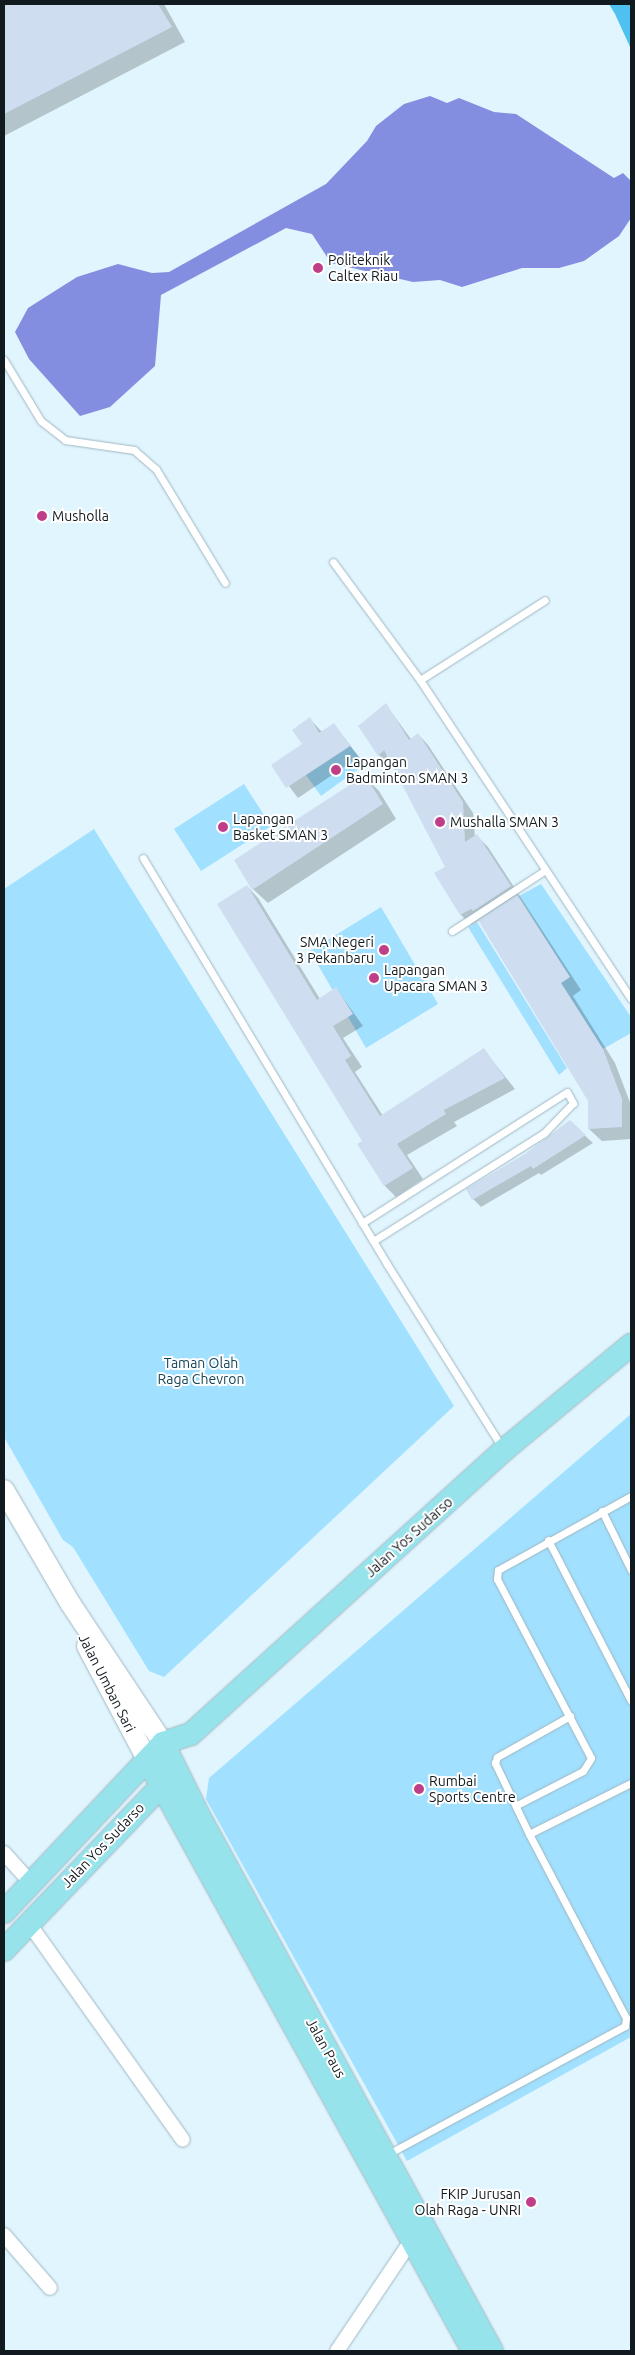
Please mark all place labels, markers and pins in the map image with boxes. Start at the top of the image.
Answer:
place label: Politeknik Caltex Riau [328,252,398,284]
marker: Politeknik Caltex Riau [312,262,324,274]
place label: Musholla [52,508,109,524]
marker: Musholla [36,510,48,522]
place label: Lapangan Badminton SMAN 3 [346,754,468,786]
marker: Lapangan Badminton SMAN 3 [330,764,342,776]
place label: Lapangan Basket SMAN 3 [233,811,328,844]
place label: Mushalla SMAN 3 [450,814,559,830]
marker: Mushalla SMAN 3 [434,816,446,828]
marker: Lapangan Basket SMAN 3 [217,821,229,833]
place label: SMA Negeri 3 Pekanbaru [296,934,374,966]
marker: SMA Negeri 3 Pekanbaru [378,944,390,956]
place label: Lapangan Upacara SMAN 3 [384,962,488,994]
marker: Lapangan Upacara SMAN 3 [368,972,380,984]
place label: Rumbai Sports Centre [429,1773,516,1805]
marker: Rumbai Sports Centre [413,1783,425,1795]
place label: FKIP Jurusan Olah Raga - UNRI [415,2186,521,2218]
marker: FKIP Jurusan Olah Raga - UNRI [525,2196,537,2208]

